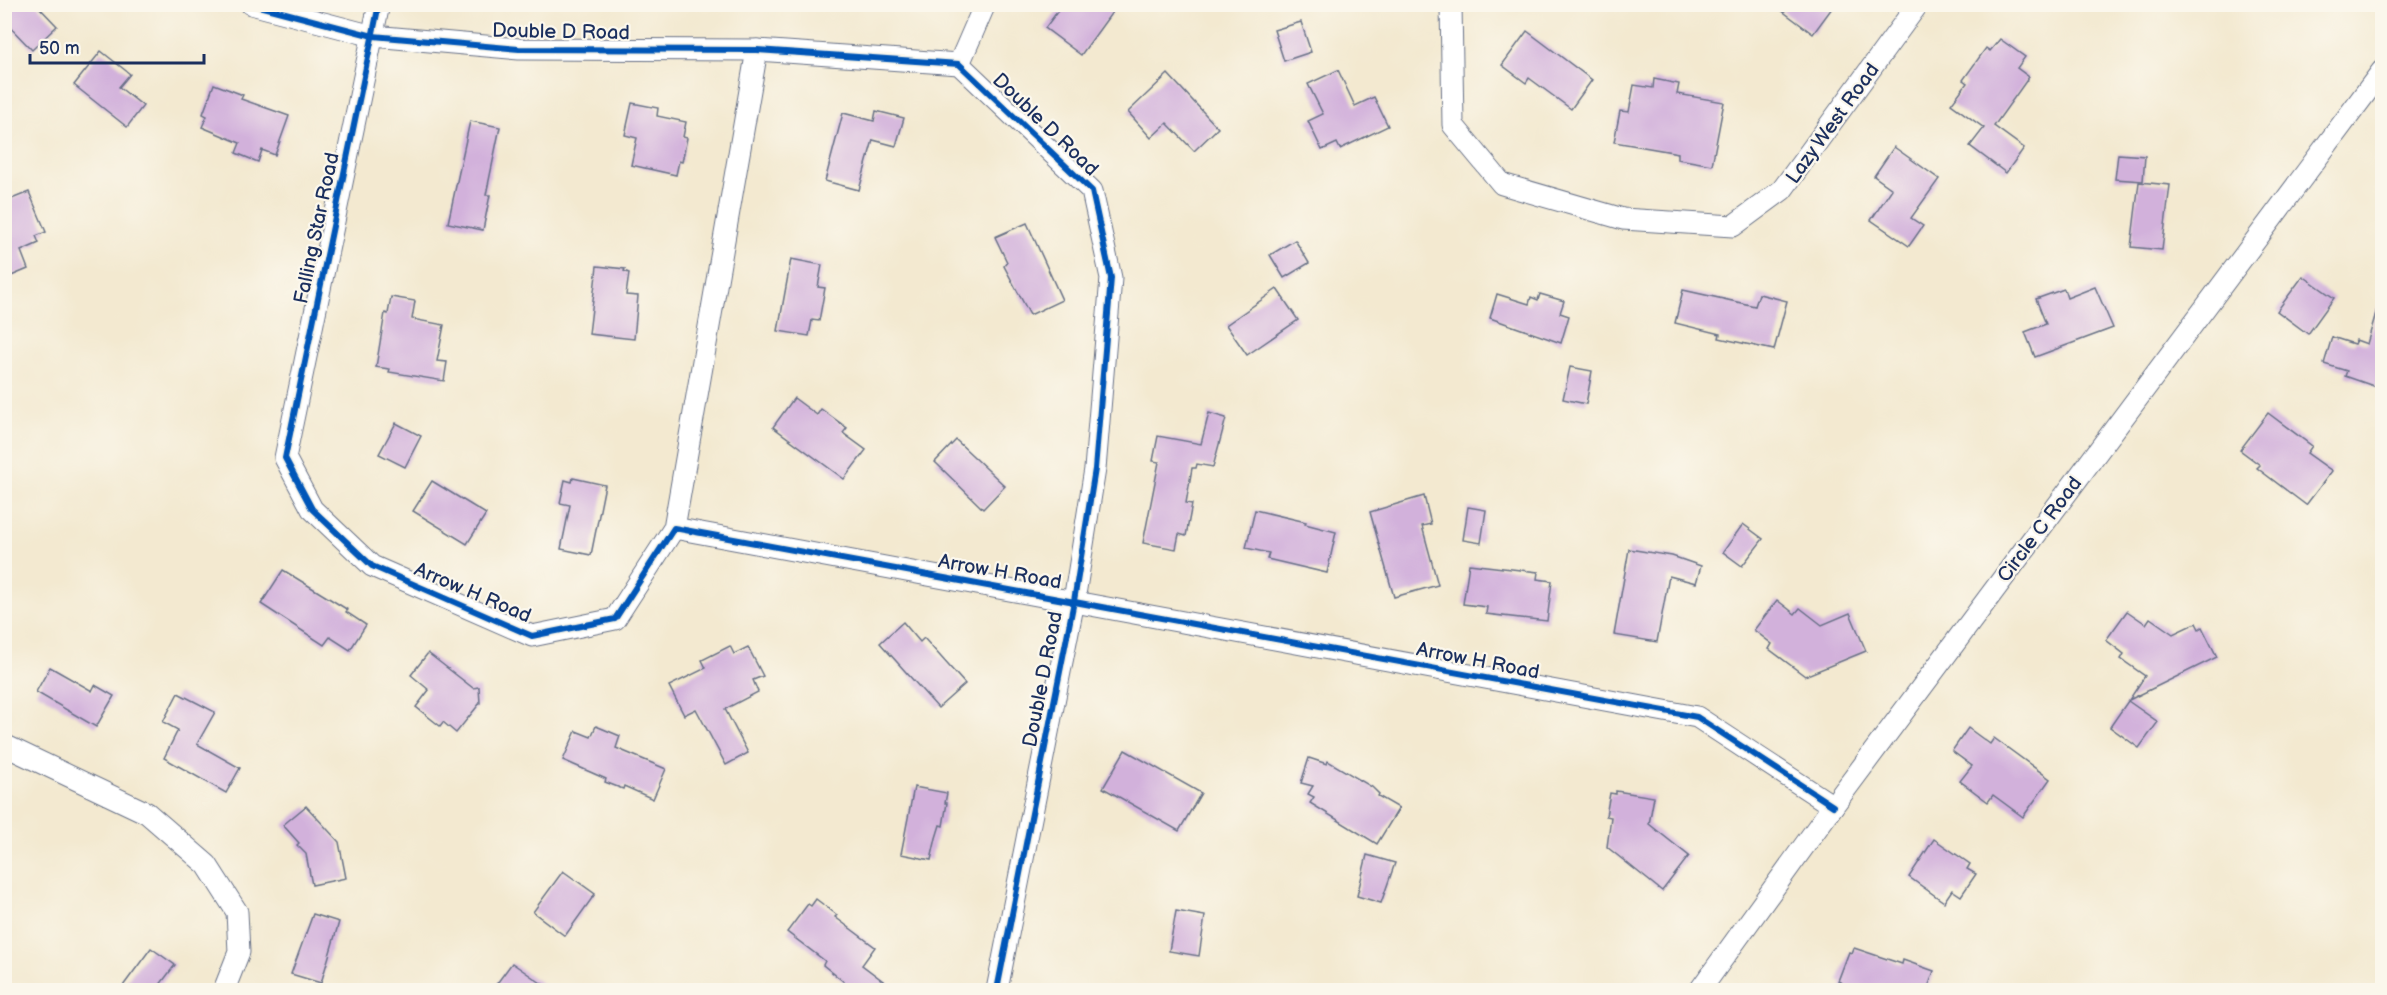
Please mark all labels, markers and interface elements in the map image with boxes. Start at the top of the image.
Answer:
street label: Double D Road [492,19,630,45]
scale bar [30,27,204,65]
text: 50 m [39,38,80,59]
street label: Lazy West Road [1781,59,1885,188]
street label: Double D Road [987,68,1103,181]
street label: Falling Star Road [289,150,345,306]
street label: Circle C Road [1992,472,2087,587]
street label: Arrow H Road [936,549,1063,595]
street label: Arrow H Road [411,558,535,628]
street label: Double D Road [1018,609,1068,749]
street label: Arrow H Road [1414,637,1541,685]

